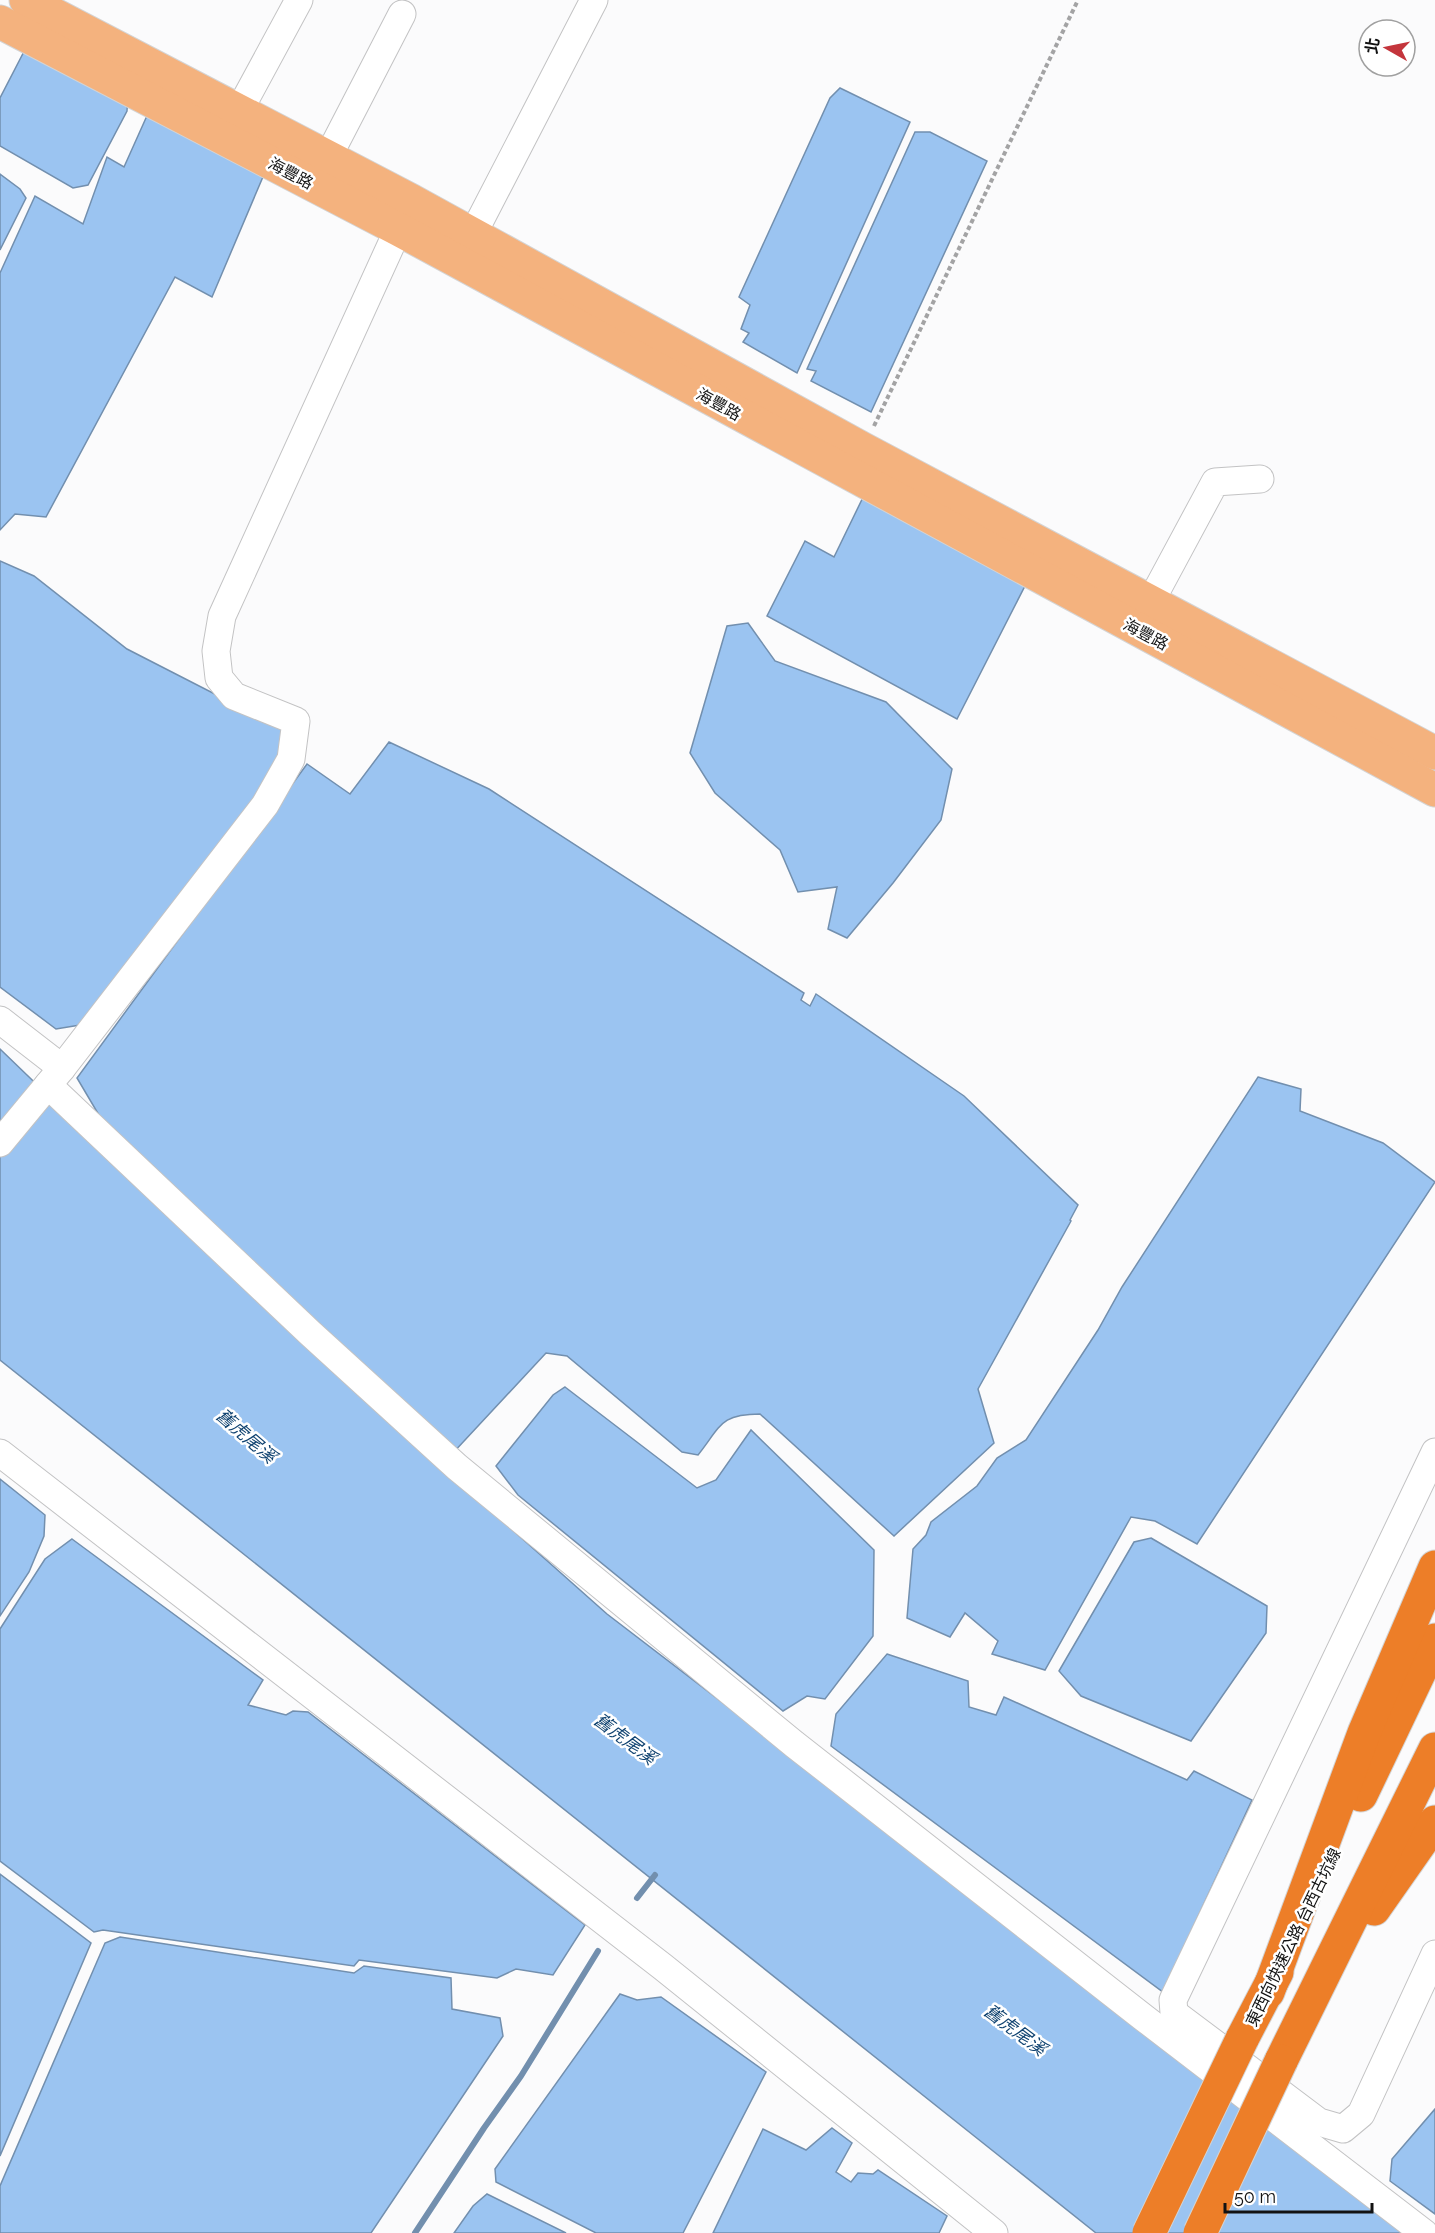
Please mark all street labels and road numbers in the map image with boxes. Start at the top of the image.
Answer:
street label: 海豐路 [265,154,316,193]
street label: 海豐路 [693,384,744,424]
street label: 海豐路 [1120,615,1171,654]
street label: 東西向快速公路 台西古坑線 [1242,1845,1345,2030]

